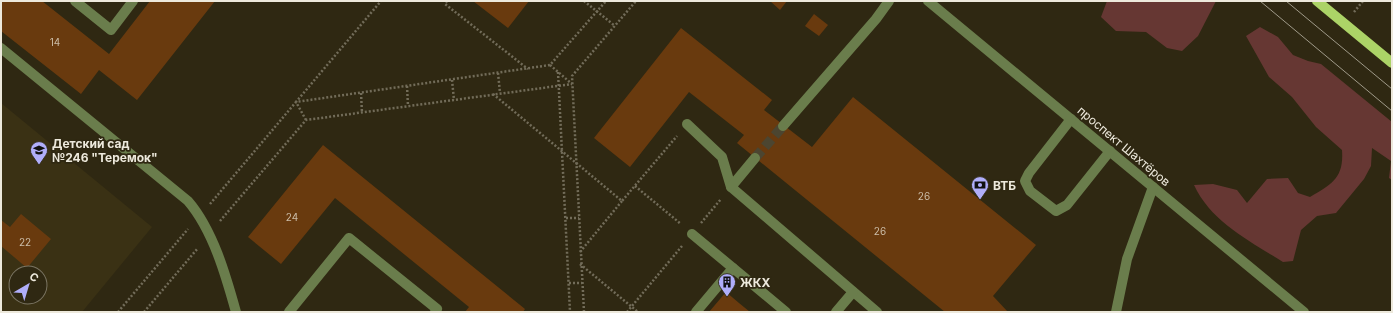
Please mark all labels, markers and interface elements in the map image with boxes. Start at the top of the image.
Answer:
house number: 14 [50,36,60,48]
street label: проспект Шахтёров [1074,103,1174,189]
place label: Детский сад №246 "Теремок" [52,136,158,165]
school or university icon: Детский сад №246 "Теремок" [29,140,49,165]
bank icon: ВТБ [970,175,990,200]
place label: ВТБ [993,178,1016,193]
house number: 26 [918,190,930,202]
house number: 24 [286,211,298,223]
house number: 26 [874,225,886,237]
house number: 22 [19,236,31,248]
north arrow [8,265,48,305]
text: С [27,269,42,285]
building icon: ЖКХ [717,272,737,297]
place label: ЖКХ [740,275,770,290]

